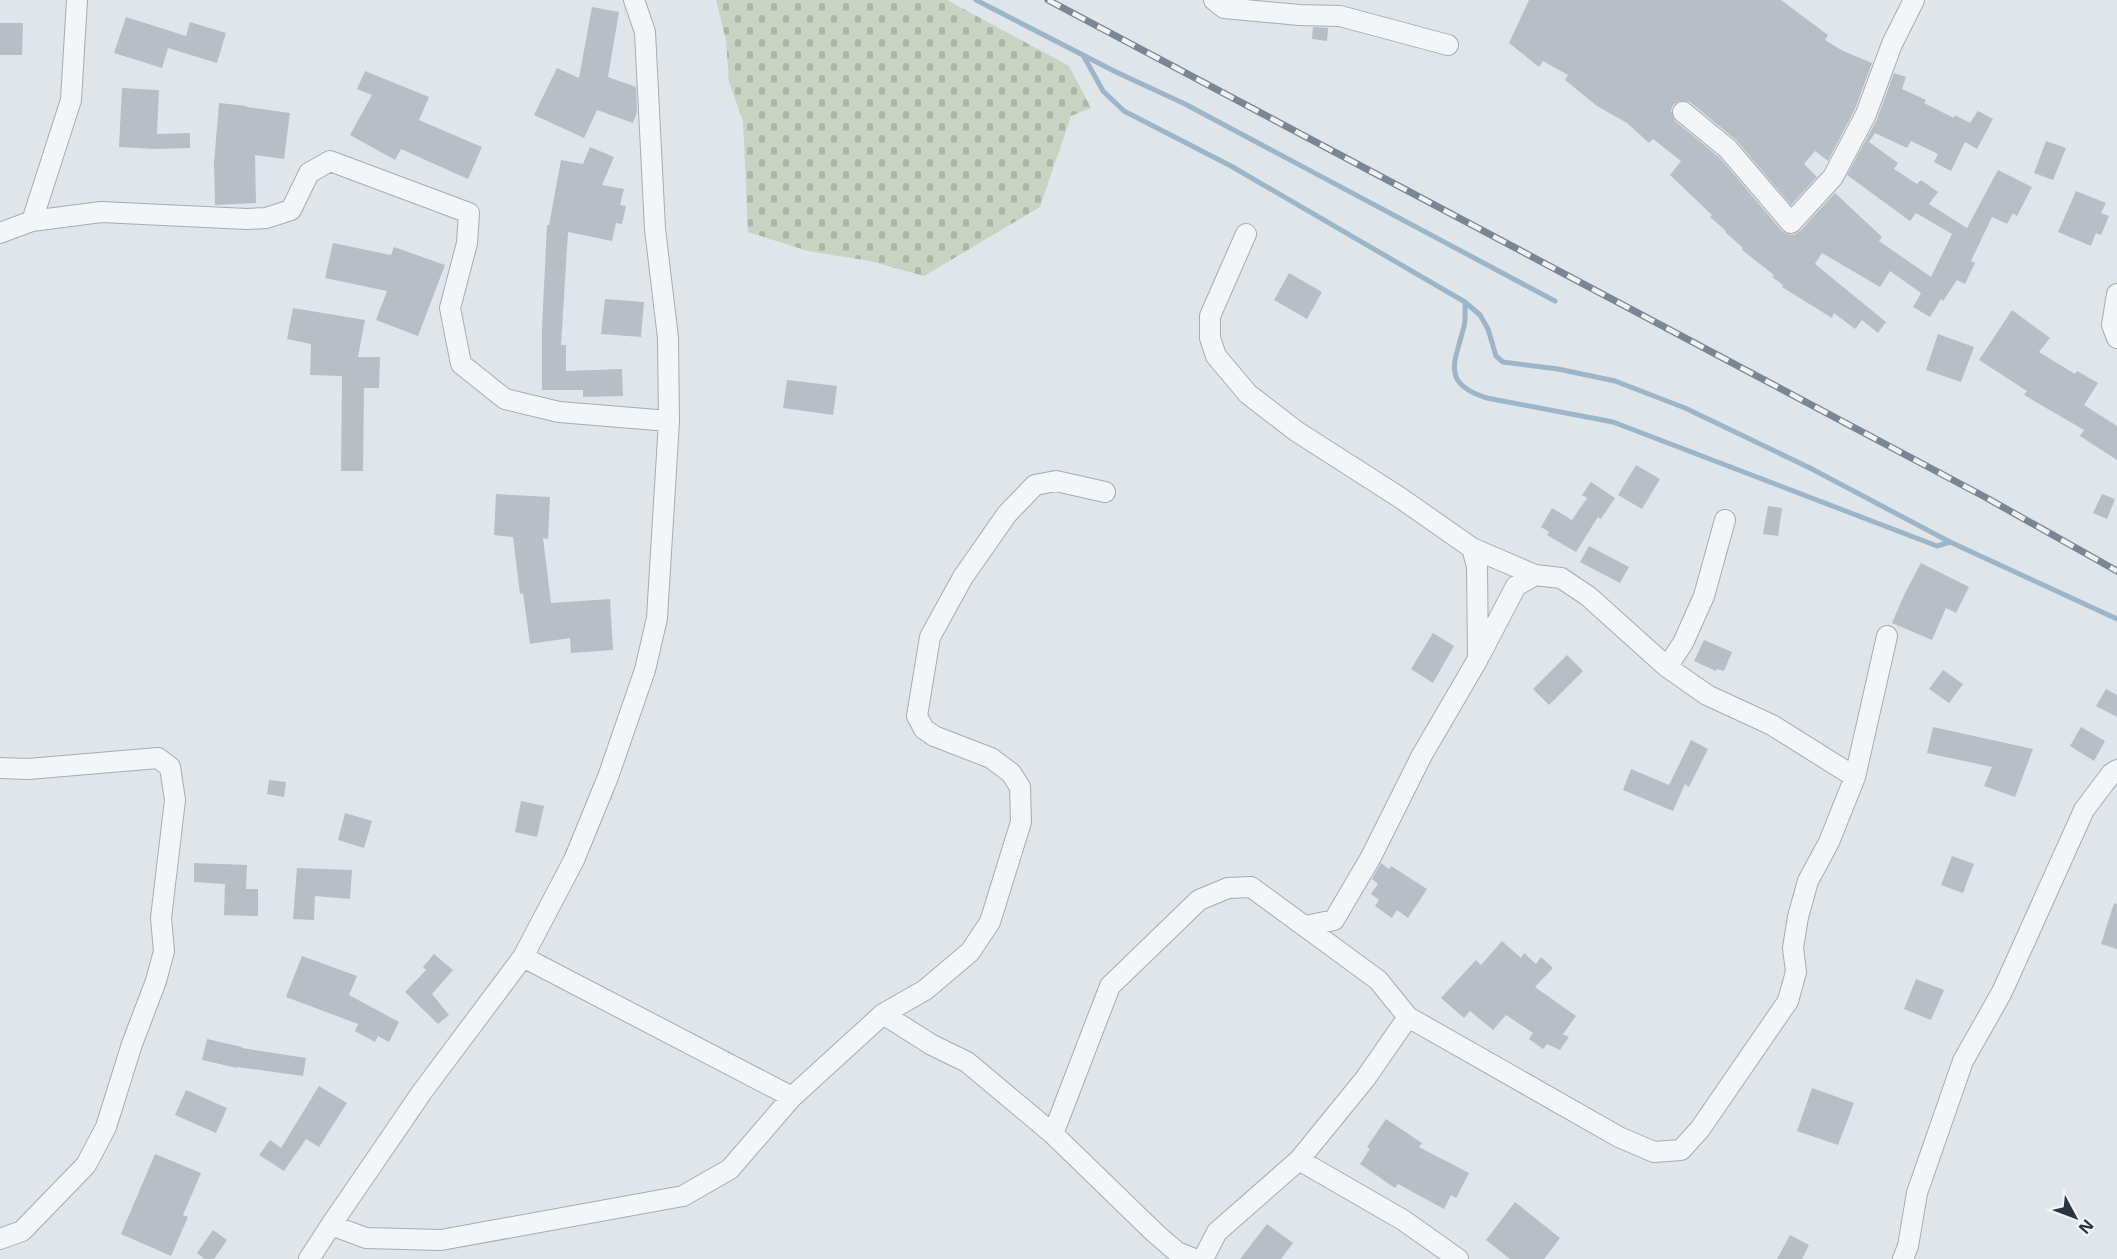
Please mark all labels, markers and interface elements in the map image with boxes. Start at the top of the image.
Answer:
north arrow [2045,1187,2105,1247]
text: N [2074,1215,2099,1239]

